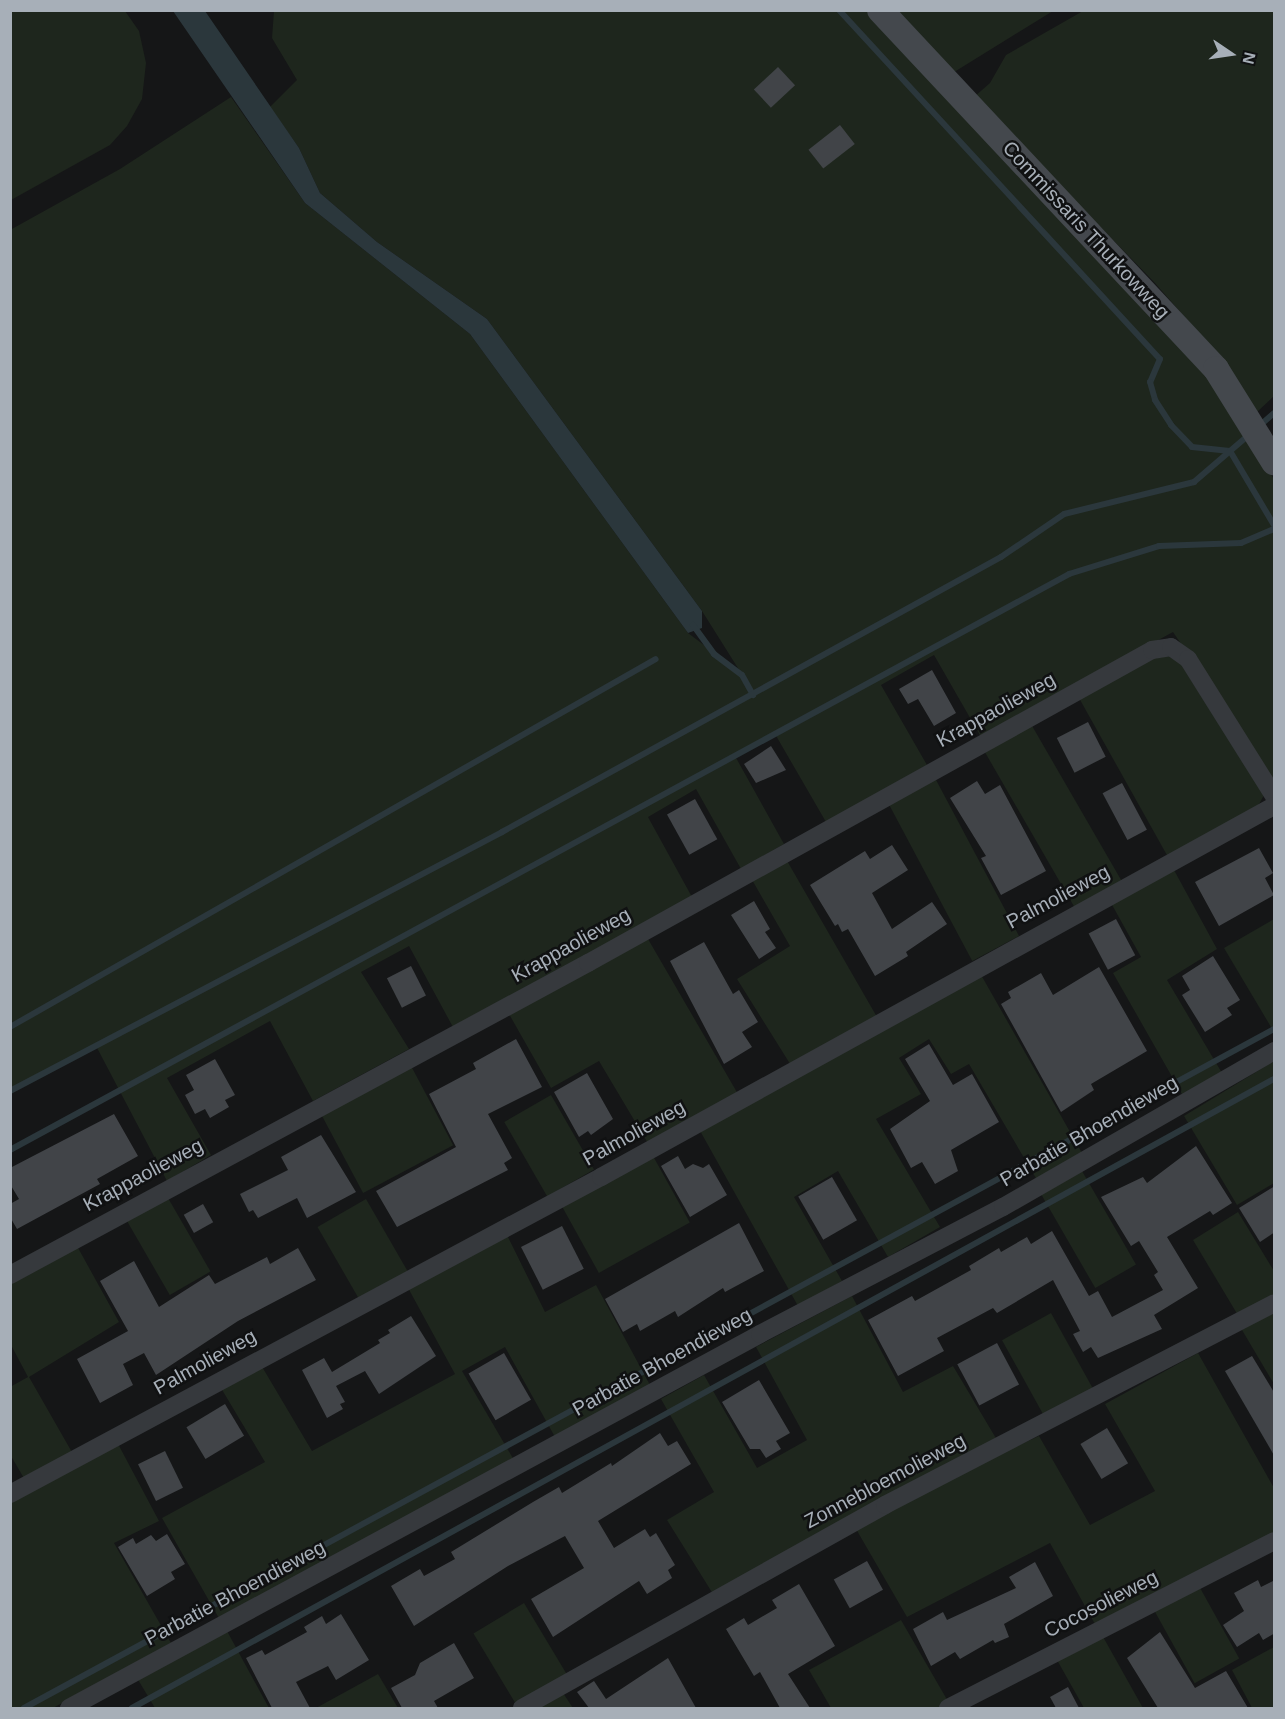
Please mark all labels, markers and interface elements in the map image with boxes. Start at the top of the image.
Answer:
north arrow [1201,24,1261,84]
text: N [1239,51,1259,66]
street label: Commissaris Thurkowweg [997,136,1175,324]
street label: Krappaolieweg [932,667,1060,753]
street label: Palmolieweg [1002,860,1114,934]
street label: Krappaolieweg [507,902,635,988]
street label: Parbatie Bhoendieweg [996,1070,1182,1192]
street label: Palmolieweg [579,1095,689,1171]
street label: Krappaolieweg [79,1133,207,1217]
street label: Parbatie Bhoendieweg [568,1303,756,1421]
street label: Palmolieweg [150,1324,260,1400]
street label: Zonnebloemolieweg [800,1428,970,1534]
street label: Parbatie Bhoendieweg [141,1535,329,1651]
street label: Cocosolieweg [1040,1565,1162,1643]

